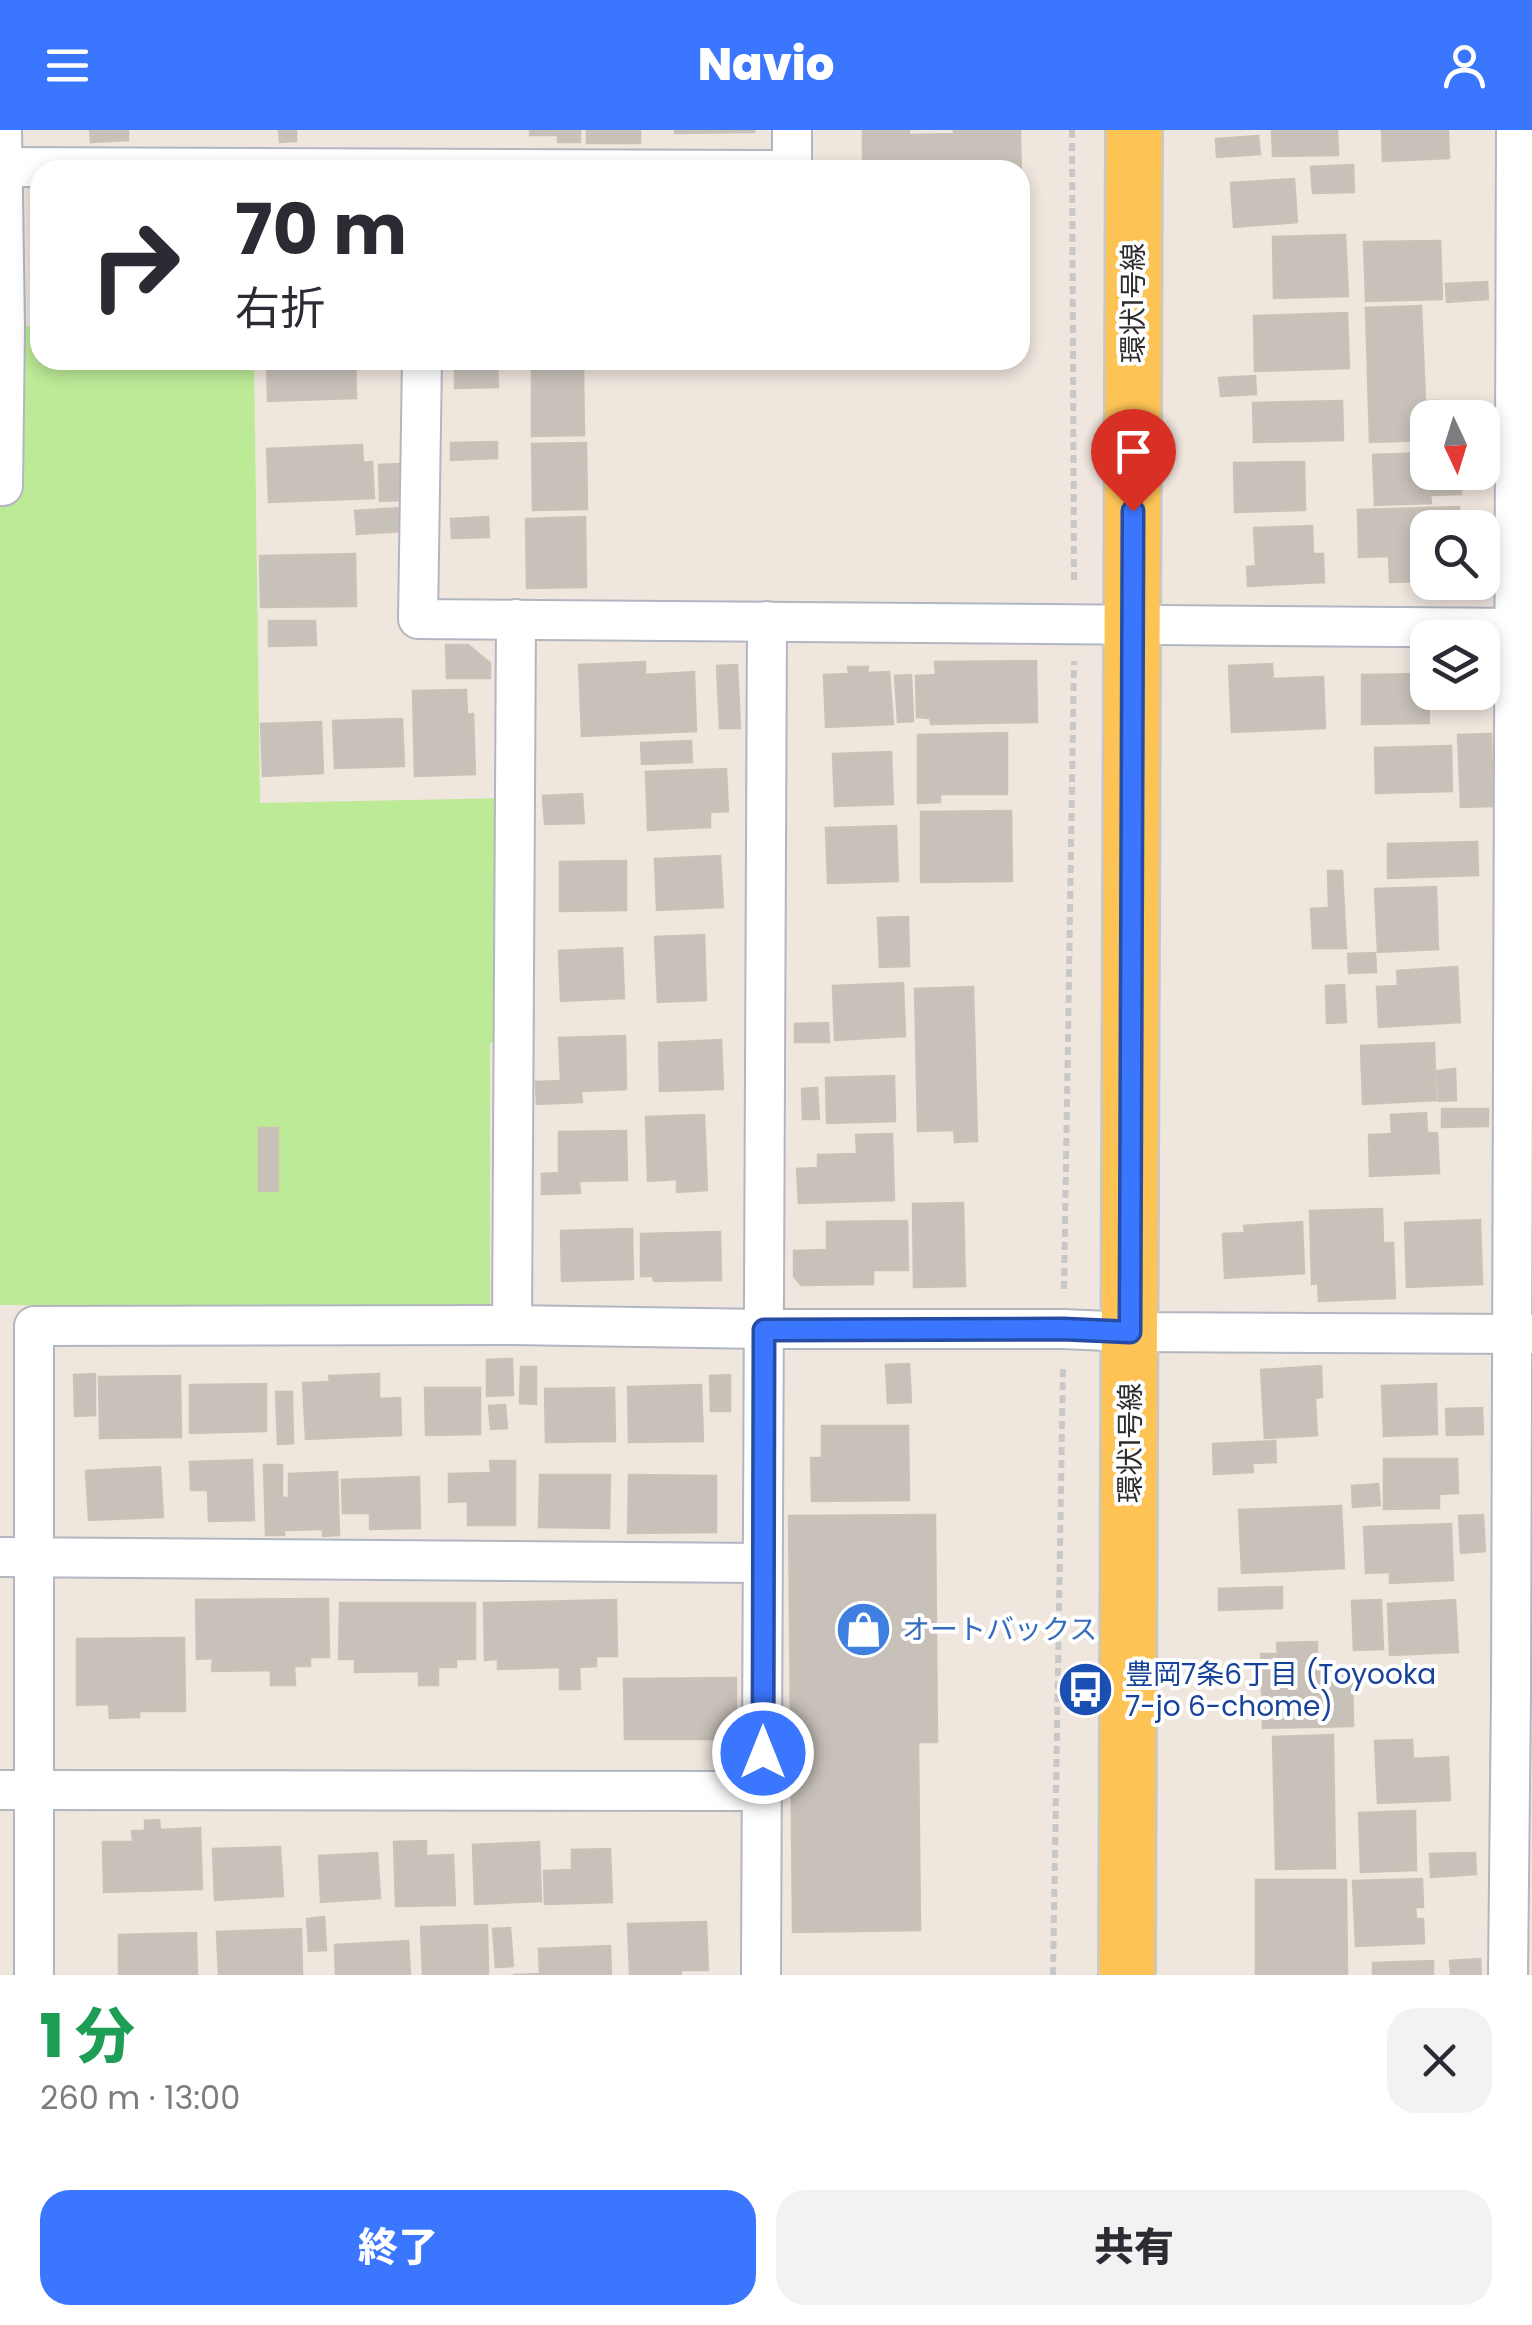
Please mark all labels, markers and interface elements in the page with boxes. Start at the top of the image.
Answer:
text: Navio [698,33,834,96]
icon: menu [40,38,95,93]
icon: person [1437,38,1492,93]
text: 70 m [235,180,407,279]
icon: right [70,200,200,330]
street label: 環状1号線 [1114,243,1153,363]
text: 右折 [235,277,325,340]
north arrow [1410,400,1500,490]
map controls [1410,400,1500,710]
pin [1091,409,1176,512]
icon: arrive [1106,424,1161,479]
button: search [1410,510,1500,600]
button: layers [1410,620,1500,710]
street label: 環状1号線 [1111,1383,1150,1503]
shop icon: オートバックス [833,1599,893,1659]
place label: オートバックス [902,1610,1097,1649]
place label: 豊岡7条6丁目 (Toyooka 7-jo 6-chome) [1125,1655,1436,1726]
bus stop icon: 豊岡7条6丁目 (Toyooka 7-jo 6-chome) [1056,1660,1116,1720]
position arrow [711,1701,815,1805]
text: 1 分 [40,1994,135,2078]
button: close [1387,2008,1492,2113]
text: 260 m · 13:00 [40,2075,240,2120]
button: 終了 [40,2190,756,2305]
button: 共有 [776,2190,1492,2305]

